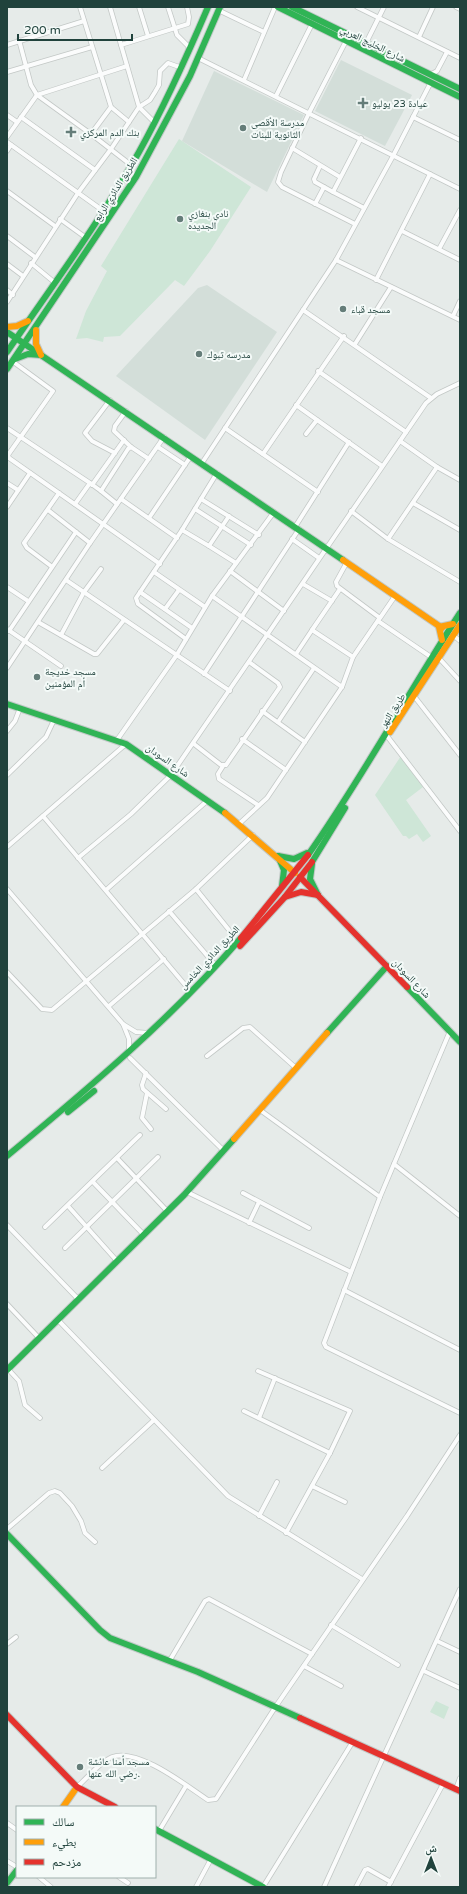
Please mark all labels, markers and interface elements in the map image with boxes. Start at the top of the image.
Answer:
scale bar [18,16,132,42]
text: 200 m [24,23,61,37]
street label: شارع الخليج العربي [338,23,407,66]
marker: عيادة 23 يوليو [357,97,369,109]
place label: عيادة 23 يوليو [372,98,428,110]
place label: مدرسة الأقصى الثانوية للبنات [251,117,305,141]
marker: مدرسة الأقصى الثانوية للبنات [238,123,248,133]
marker: بنك الدم المركزي [65,126,77,138]
place label: بنك الدم المركزي [80,127,140,141]
street label: الطريق الدائري الرابع [91,155,142,224]
place label: نادي بنغازي الجديده [188,208,229,232]
marker: نادي بنغازي الجديده [175,214,185,224]
marker: مسجد قباء [338,304,348,314]
place label: مسجد قباء [351,304,391,316]
marker: مدرسه تبوك [194,349,204,359]
place label: مدرسه تبوك [207,349,251,361]
place label: مسجد خديجة أم المؤمنين [45,666,96,691]
marker: مسجد خديجة أم المؤمنين [32,672,42,682]
street label: طريق النهر [377,691,409,731]
street label: شارع السودان [144,742,192,780]
street label: الطريق الدائري الخامس [177,923,244,993]
street label: شارع السودان [390,957,433,1001]
place label: مسجد أمنا عائشة رضي الله عنها. [88,1755,150,1782]
marker: مسجد أمنا عائشة رضي الله عنها. [75,1762,85,1772]
legend [16,1806,156,1878]
text: سالك [52,1815,74,1829]
text: بطيء [52,1835,76,1852]
north arrow [411,1838,451,1878]
text: ش [425,1842,437,1856]
text: مزدحم [52,1855,81,1870]

